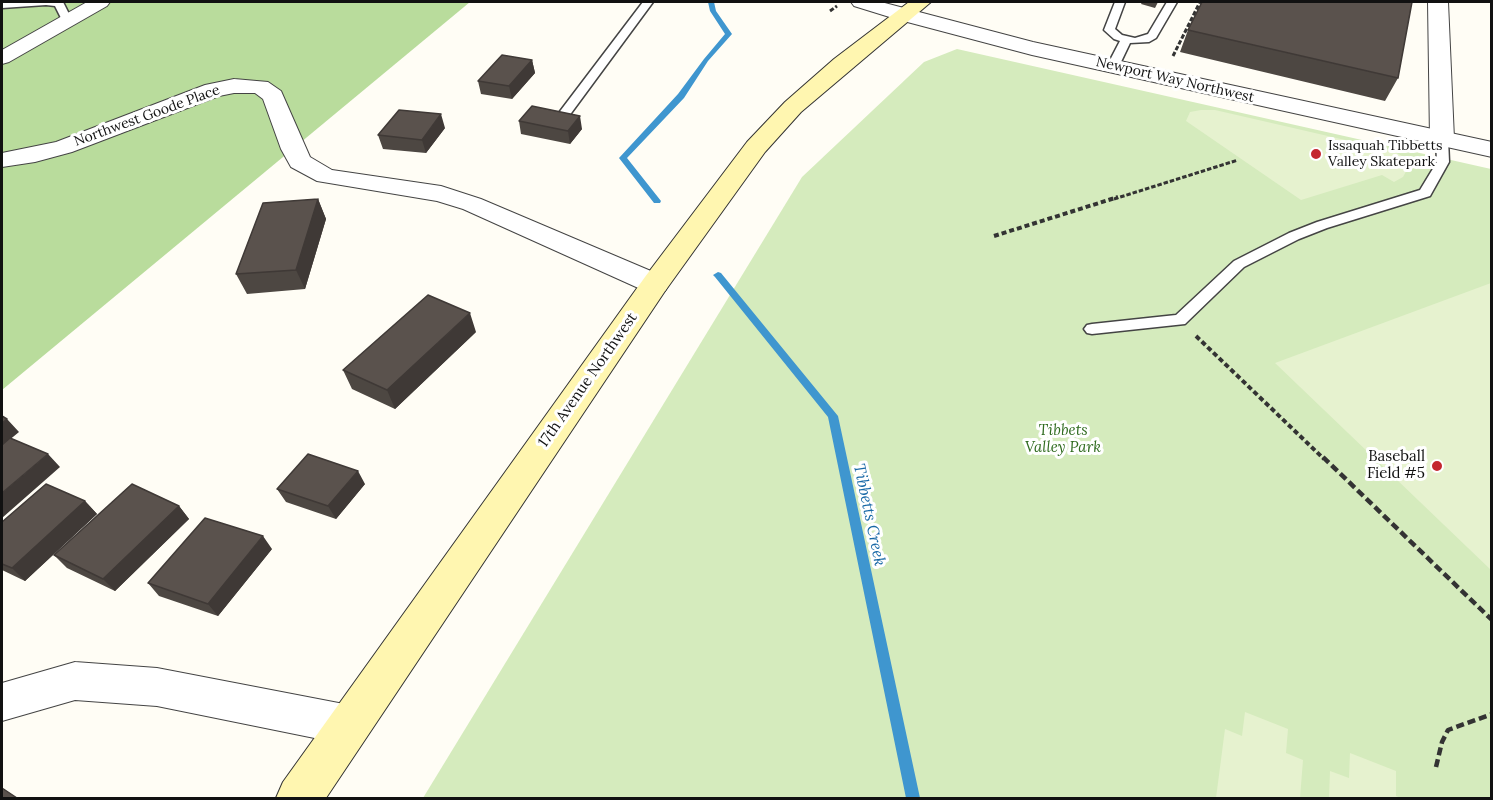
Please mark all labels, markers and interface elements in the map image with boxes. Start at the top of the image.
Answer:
street label: Newport Way Northwest [1094,54,1256,106]
street label: Northwest Goode Place [72,82,222,150]
place label: Issaquah Tibbetts Valley Skatepark [1328,138,1443,170]
marker: Issaquah Tibbetts Valley Skatepark [1309,147,1323,161]
street label: 17th Avenue Northwest [535,309,641,451]
park label: Tibbets Valley Park [1025,422,1101,457]
place label: Baseball Field #5 [1367,448,1425,483]
marker: Baseball Field #5 [1430,459,1444,473]
water label: Tibbetts Creek [849,462,889,568]

